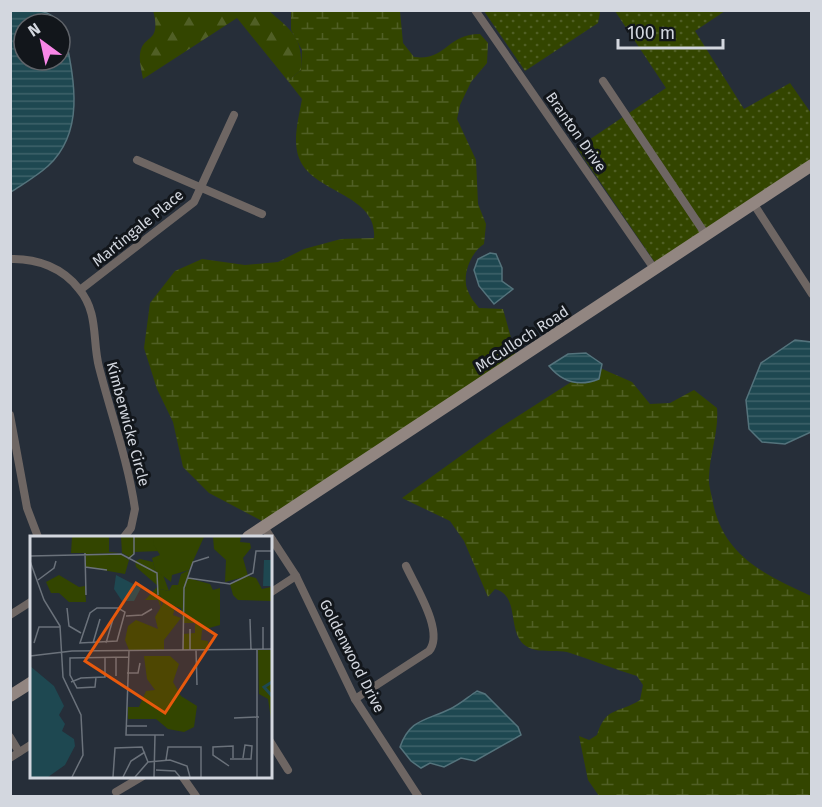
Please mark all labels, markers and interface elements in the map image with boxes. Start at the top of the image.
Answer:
north arrow [12,12,72,72]
scale bar [618,12,723,50]
text: N [24,19,44,41]
text: 100 m [627,22,675,44]
street label: Branton Drive [542,89,610,175]
street label: Martingale Place [89,186,187,270]
street label: McCulloch Road [472,302,572,376]
street label: Kimberwicke Circle [103,360,153,488]
inset map [30,536,272,777]
street label: Goldenwood Drive [316,596,388,716]

